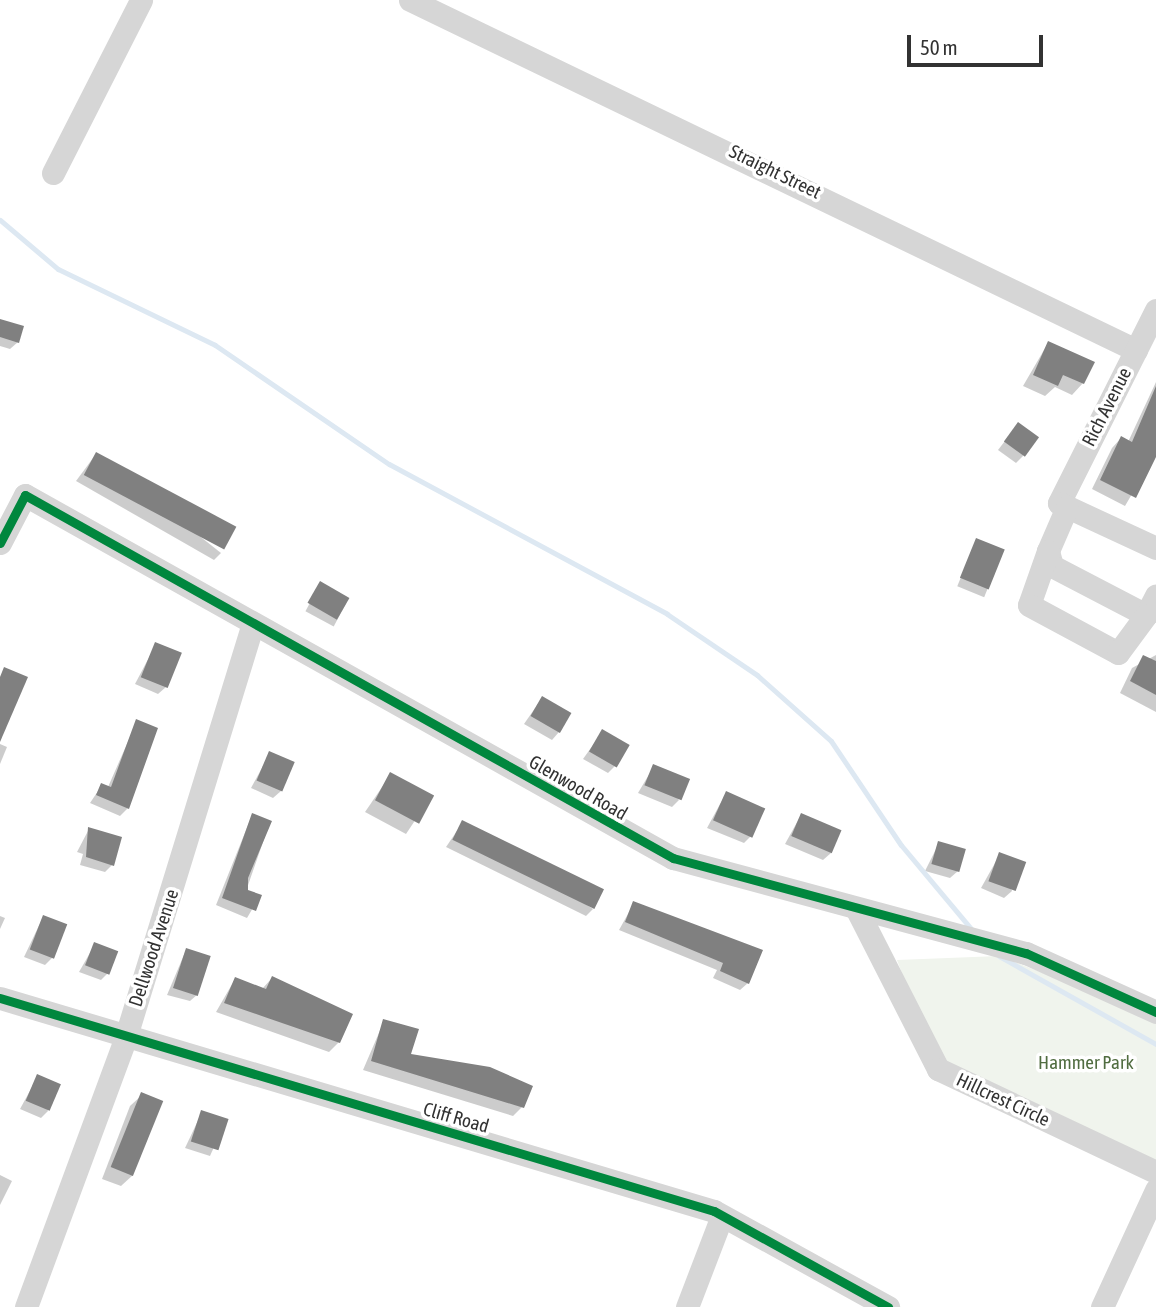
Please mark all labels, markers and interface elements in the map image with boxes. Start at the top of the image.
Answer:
scale bar [911,21,1048,65]
text: 50 m [920,35,958,59]
street label: Straight Street [725,140,825,204]
street label: Rich Avenue [1077,364,1137,450]
street label: Glenwood Road [525,751,631,825]
street label: Dellwood Avenue [124,886,184,1010]
park label: Hammer Park [1038,1052,1134,1074]
street label: Hillcrest Circle [953,1068,1053,1132]
street label: Cliff Road [421,1098,491,1138]

